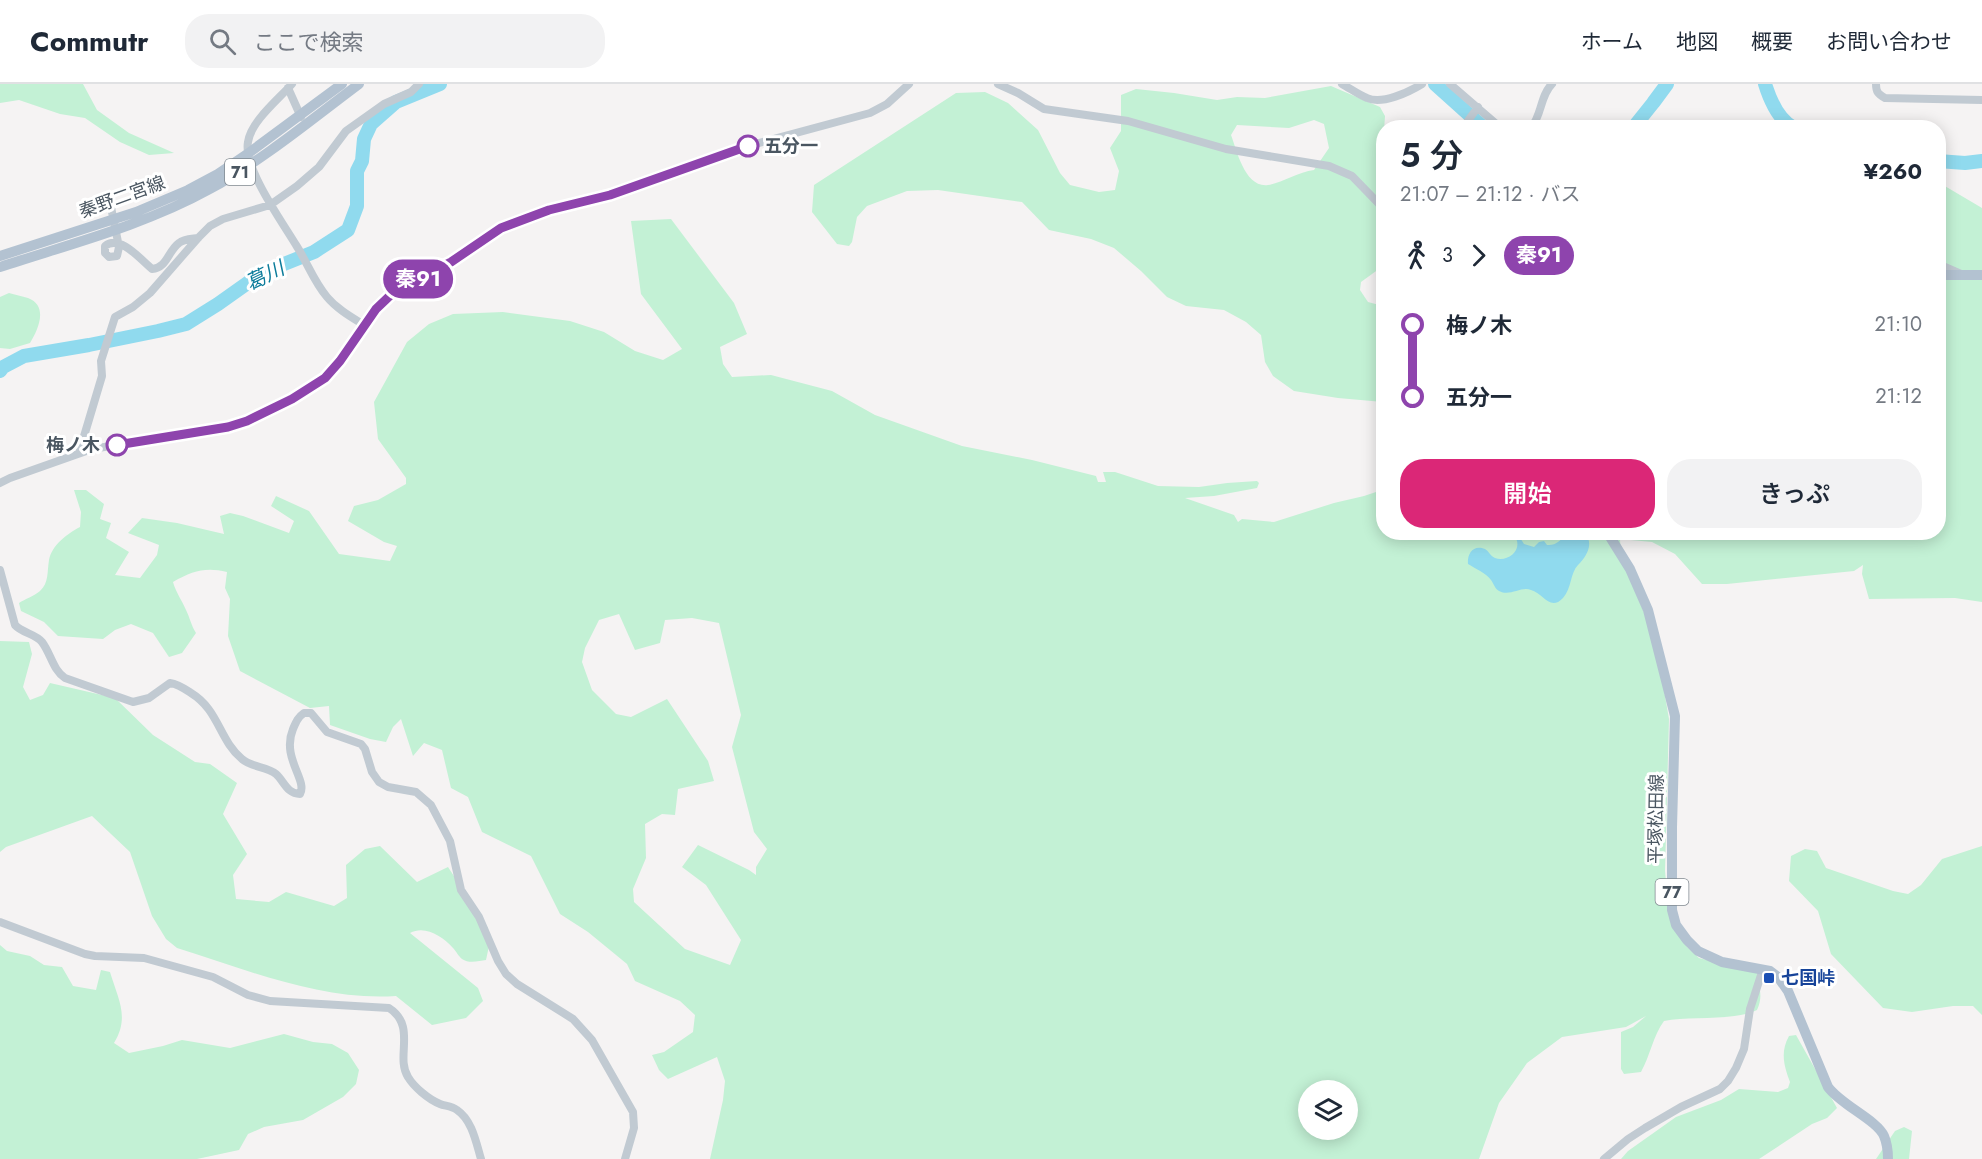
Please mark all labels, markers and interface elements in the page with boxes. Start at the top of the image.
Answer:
search box [185,14,605,68]
text: Commutr [30,21,149,62]
icon: search [206,25,239,58]
text: ここで検索 [254,26,364,58]
text: ホーム [1581,27,1643,57]
text: 地図 [1676,27,1718,57]
text: 概要 [1751,27,1793,57]
text: お問い合わせ [1826,27,1952,57]
text: 5 分 [1400,132,1463,179]
place label: 五分一 [764,133,818,159]
marker: 五分一 [737,135,759,157]
text: ¥260 [1864,155,1922,187]
road number: 71 [225,159,255,185]
street label: 秦野二宮線 [75,169,169,225]
text: 21:07 – 21:12 · バス [1400,180,1580,209]
icon: walk [1400,239,1433,272]
icon: forward [1462,239,1495,272]
text: 秦91 [1516,240,1562,270]
text: 3 [1442,241,1453,270]
water label: 葛川 [241,253,291,298]
line badge: 秦91 [384,260,452,298]
text: 秦91 [395,264,441,294]
text: 梅ノ木 [1446,309,1512,341]
text: 21:10 [1875,310,1922,339]
text: 五分一 [1446,381,1512,413]
text: 21:12 [1875,382,1922,411]
place label: 梅ノ木 [46,432,100,458]
marker: 梅ノ木 [106,434,128,456]
button: 開始 [1400,459,1655,528]
button: きっぷ [1667,459,1922,528]
street label: 平塚松田線 [1642,774,1670,864]
road number: 77 [1656,879,1688,905]
place label: 七国峠 [1781,965,1835,991]
marker: 七国峠 [1762,971,1776,985]
map controls [1298,1080,1358,1140]
button: layers [1298,1080,1358,1140]

